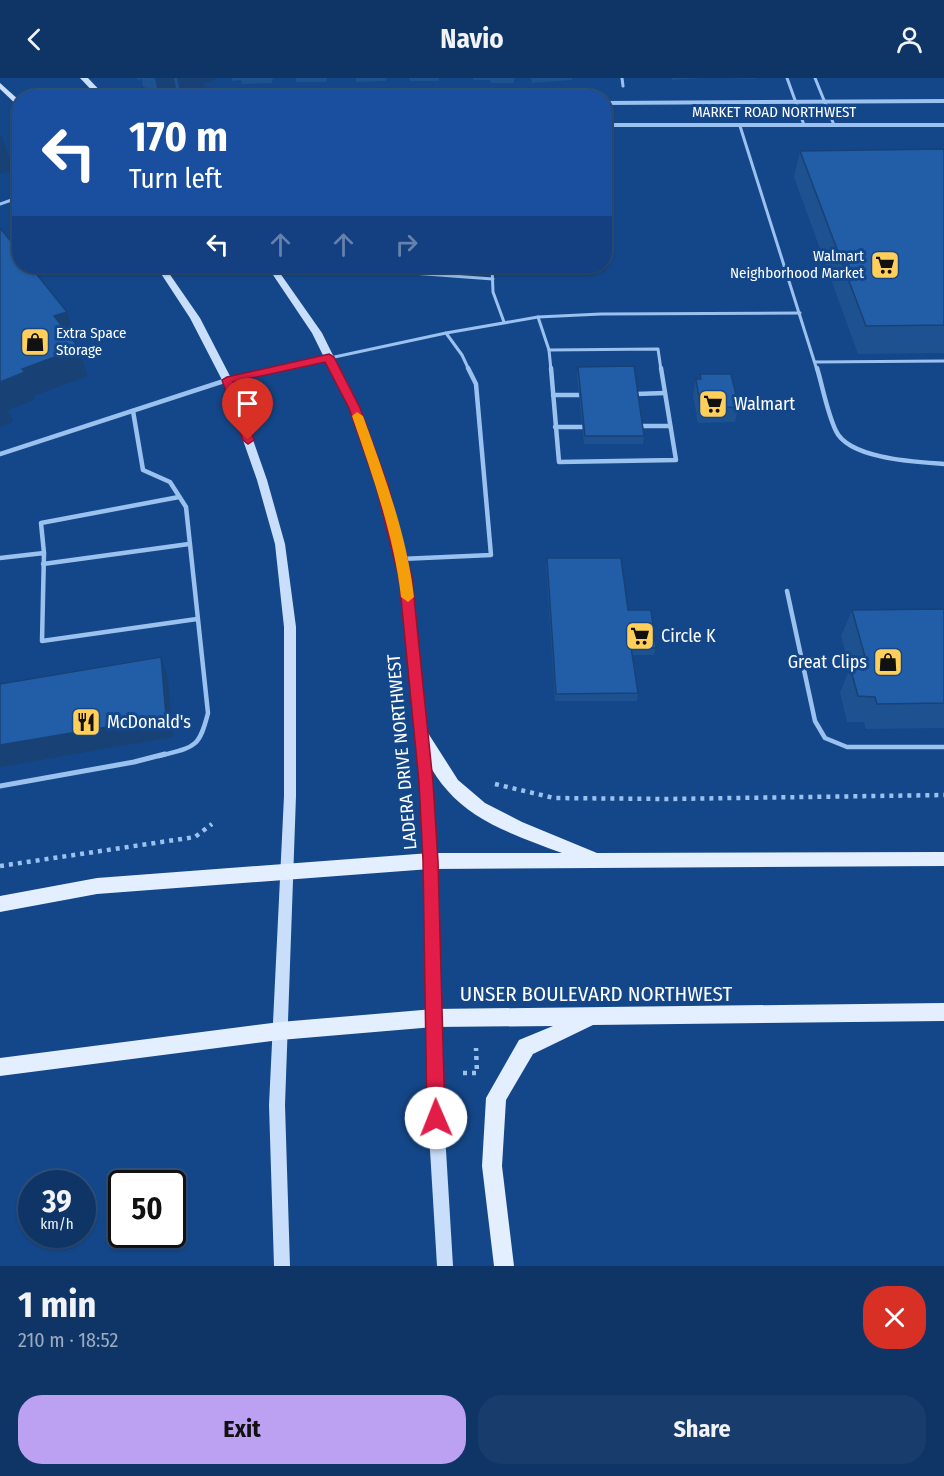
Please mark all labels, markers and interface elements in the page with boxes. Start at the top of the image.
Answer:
icon: back [18,23,51,56]
text: Navio [440,23,504,55]
icon: person [893,23,926,56]
street label: MARKET ROAD NORTHWEST [692,103,856,121]
text: 170 m [129,112,228,162]
icon: left [30,114,108,192]
text: Turn left [129,163,222,195]
icon: left [201,228,234,261]
icon: ahead [264,228,297,261]
icon: ahead [327,228,360,261]
icon: right [390,228,423,261]
place label: Walmart Neighborhood Market [730,247,864,282]
supermarket icon: Walmart Neighborhood Market [869,249,901,281]
place label: Extra Space Storage [56,324,126,359]
shop icon: Extra Space Storage [19,326,51,358]
pin [222,378,273,440]
icon: arrive [231,387,264,420]
supermarket icon: Walmart [697,388,729,420]
place label: Walmart [734,393,795,415]
supermarket icon: Circle K [624,620,656,652]
place label: Circle K [661,625,716,647]
shop icon: Great Clips [872,646,904,678]
place label: Great Clips [788,651,867,673]
street label: LADERA DRIVE NORTHWEST [382,653,422,851]
restaurant icon: McDonald's [70,706,102,738]
place label: McDonald's [107,711,191,733]
street label: UNSER BOULEVARD NORTHWEST [460,981,732,1007]
position arrow [404,1086,468,1150]
speed limit sign: 50 [108,1170,186,1248]
text: 39 [42,1184,72,1220]
text: km/h [40,1215,74,1233]
text: 1 min [18,1283,96,1327]
button: close [863,1286,926,1349]
text: 210 m · 18:52 [18,1328,118,1352]
button: Exit [18,1395,466,1464]
button: Share [478,1395,926,1464]

